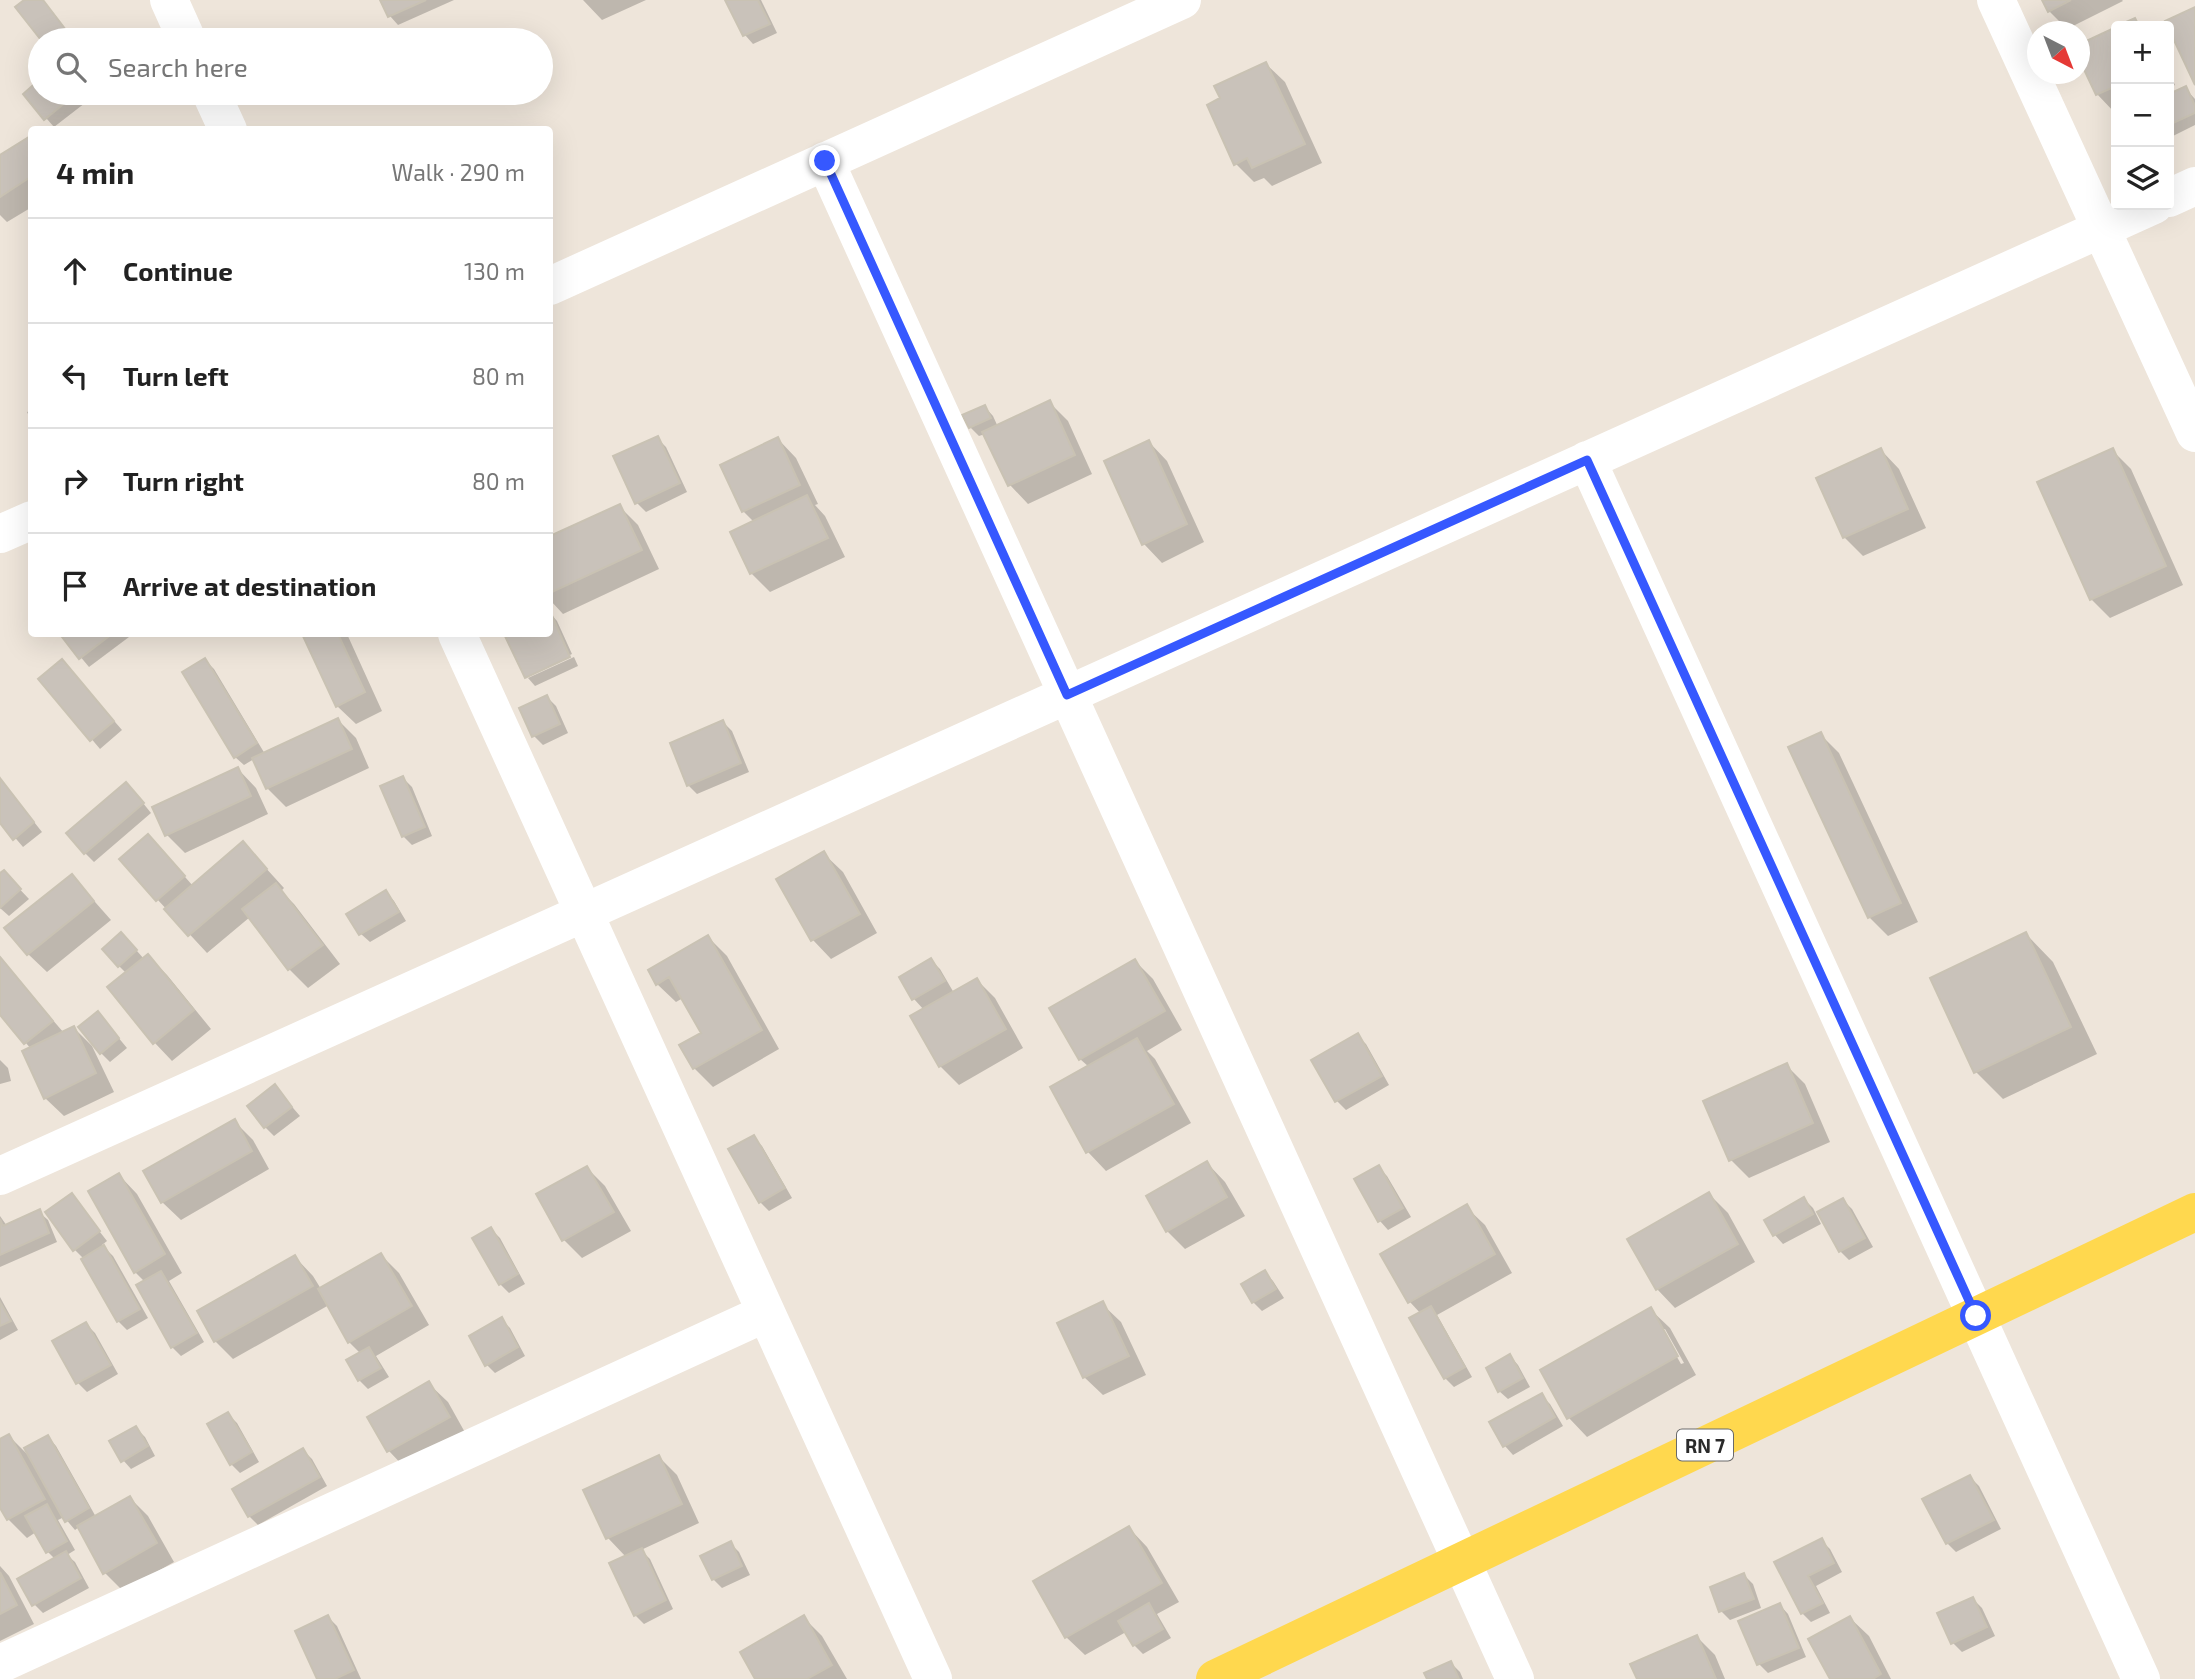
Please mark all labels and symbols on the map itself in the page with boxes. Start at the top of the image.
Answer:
north arrow [2027,21,2090,84]
route end [809,145,840,176]
route start [1960,1300,1991,1331]
road number: RN 7 [1677,1429,1733,1460]

